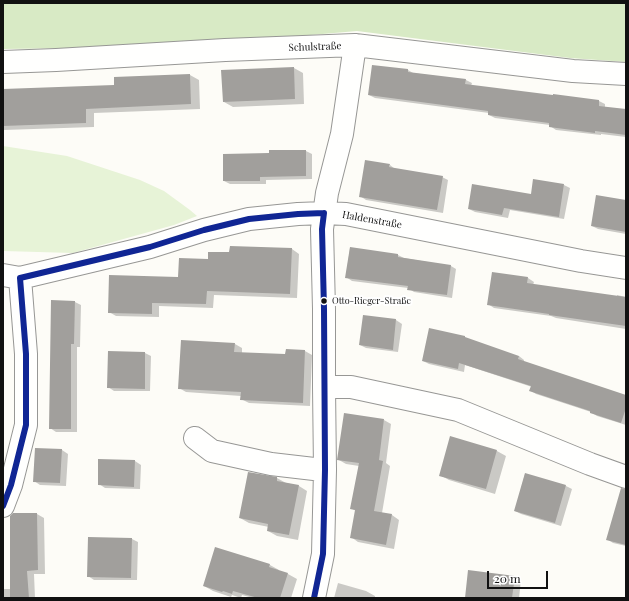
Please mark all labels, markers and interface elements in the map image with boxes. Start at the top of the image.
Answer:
street label: Schulstraße [288,40,342,54]
street label: Haldenstraße [341,209,403,231]
marker: Otto-Rieger-Straße [319,296,329,306]
place label: Otto-Rieger-Straße [332,296,411,306]
scale bar [489,563,550,589]
text: 20 m [494,570,521,586]

